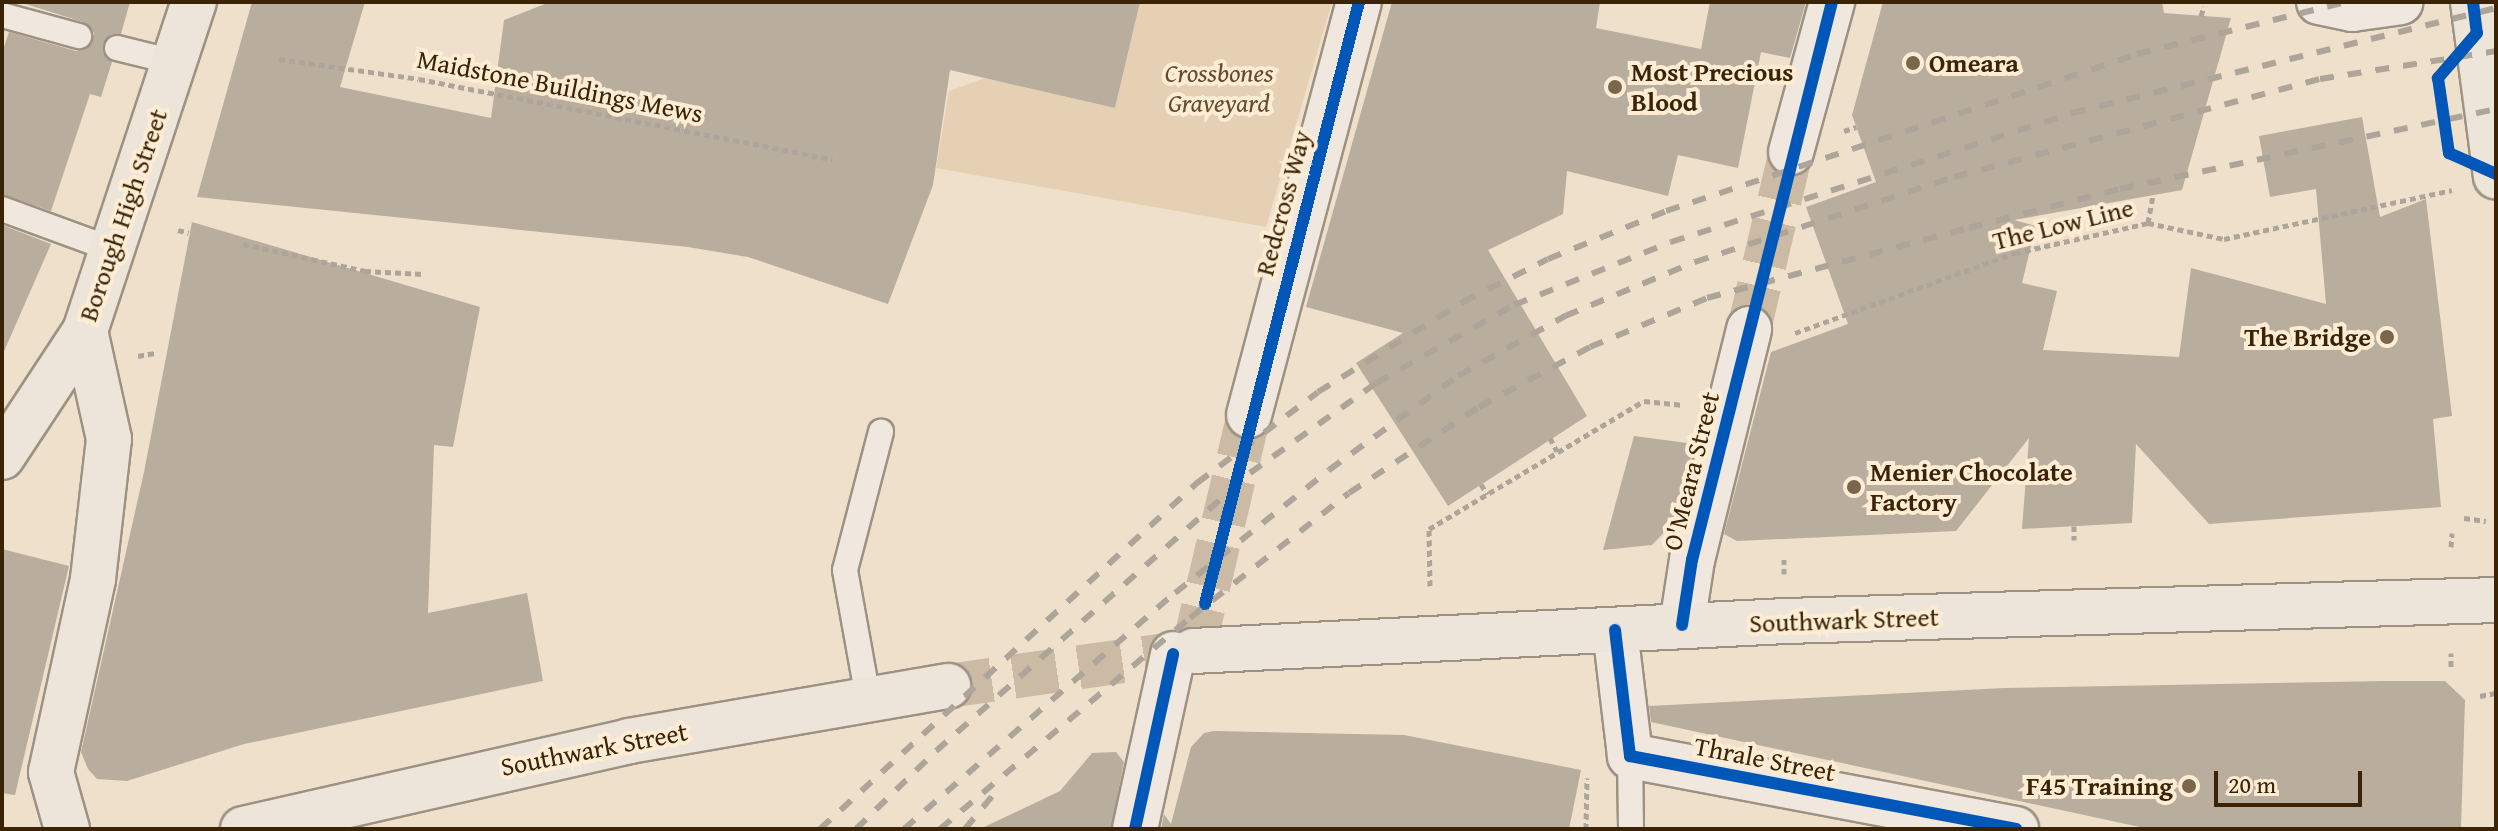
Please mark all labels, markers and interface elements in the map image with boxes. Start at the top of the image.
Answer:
street label: Maidstone Buildings Mews [414,43,706,129]
place label: Omeara [1929,47,2019,79]
marker: Omeara [1904,54,1922,72]
place label: Most Precious Blood [1631,56,1793,118]
park label: Crossbones Graveyard [1165,57,1273,118]
marker: Most Precious Blood [1606,78,1624,96]
street label: Borough High Street [72,105,174,325]
street label: Redcross Way [1249,127,1317,279]
street label: The Low Line [1990,191,2136,257]
place label: The Bridge [2244,321,2371,353]
marker: The Bridge [2378,328,2396,346]
street label: O'Meara Street [1656,388,1726,554]
place label: Menier Chocolate Factory [1870,456,2073,518]
marker: Menier Chocolate Factory [1845,478,1863,496]
street label: Southwark Street [1749,601,1939,639]
street label: Southwark Street [498,716,690,782]
street label: Thrale Street [1692,730,1838,788]
scale bar [2218,755,2366,805]
text: 20 m [2228,767,2276,802]
place label: F45 Training [2026,770,2173,802]
marker: F45 Training [2180,777,2198,795]

